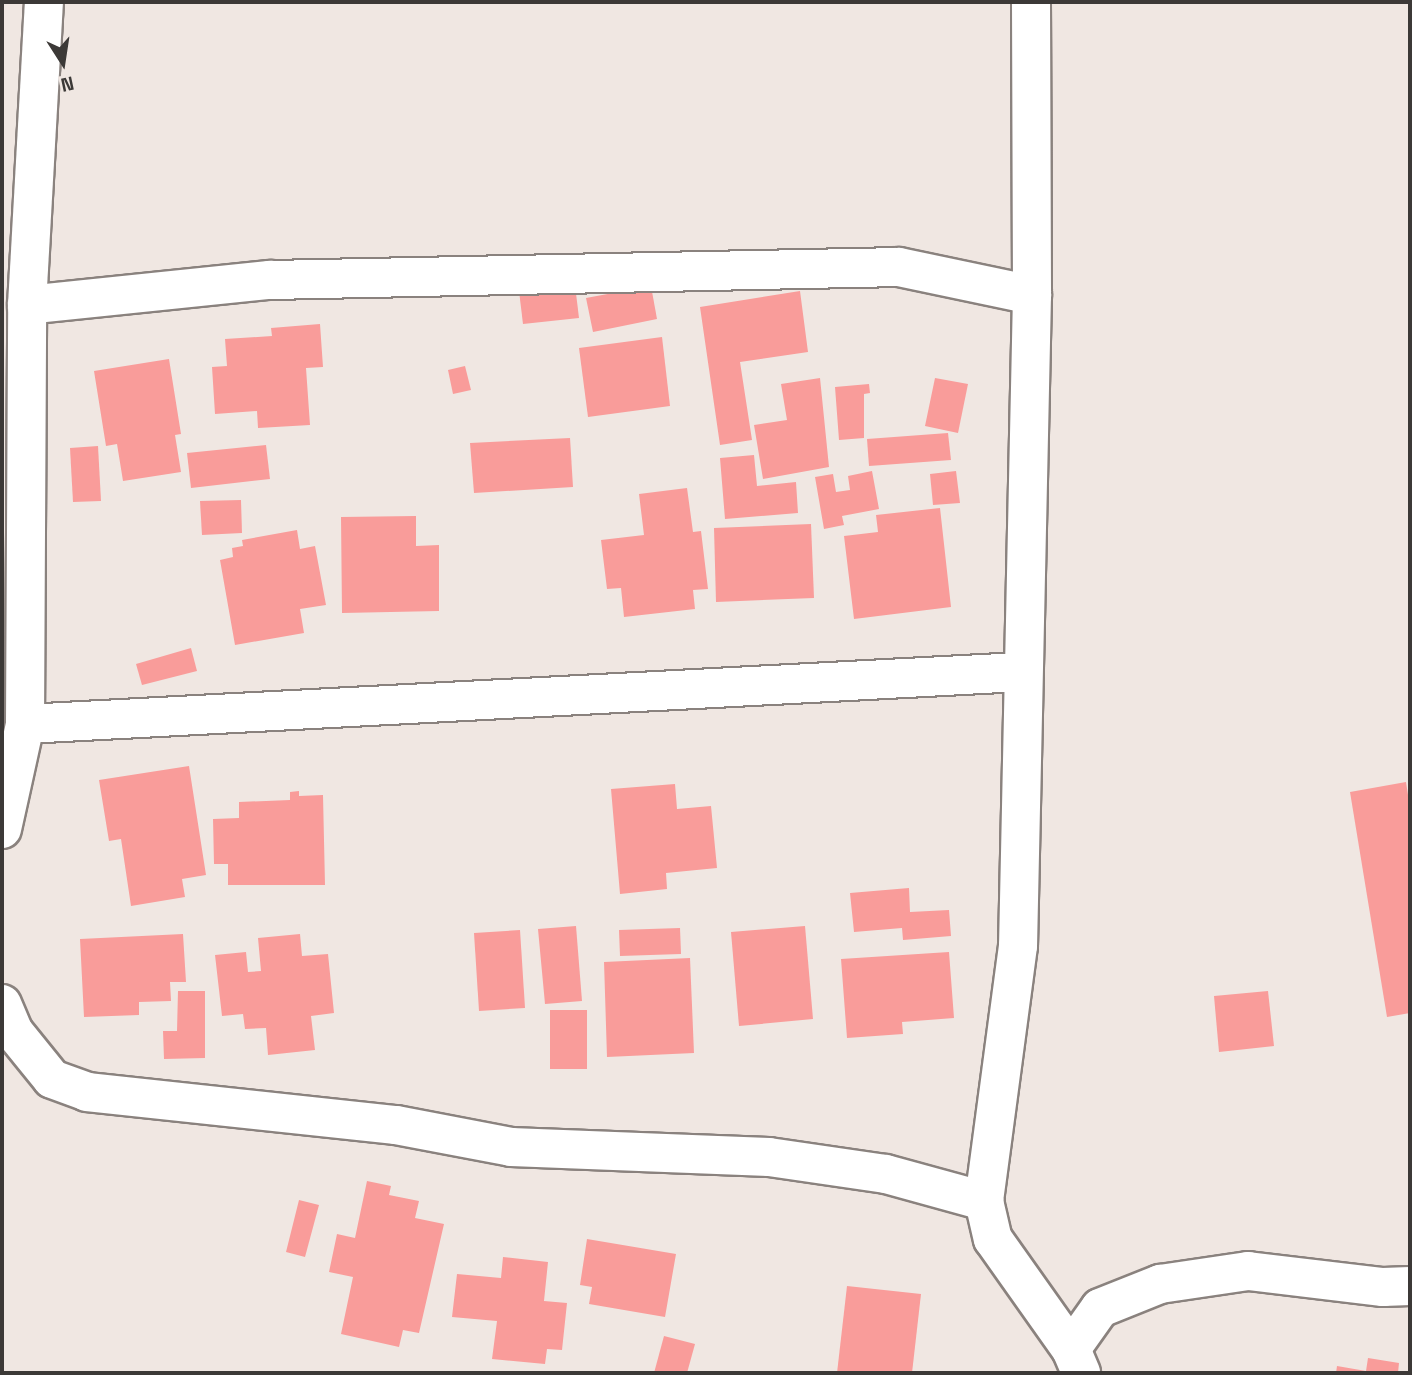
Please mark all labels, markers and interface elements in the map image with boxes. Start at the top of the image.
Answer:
north arrow [28,28,98,98]
text: N [59,70,76,98]

